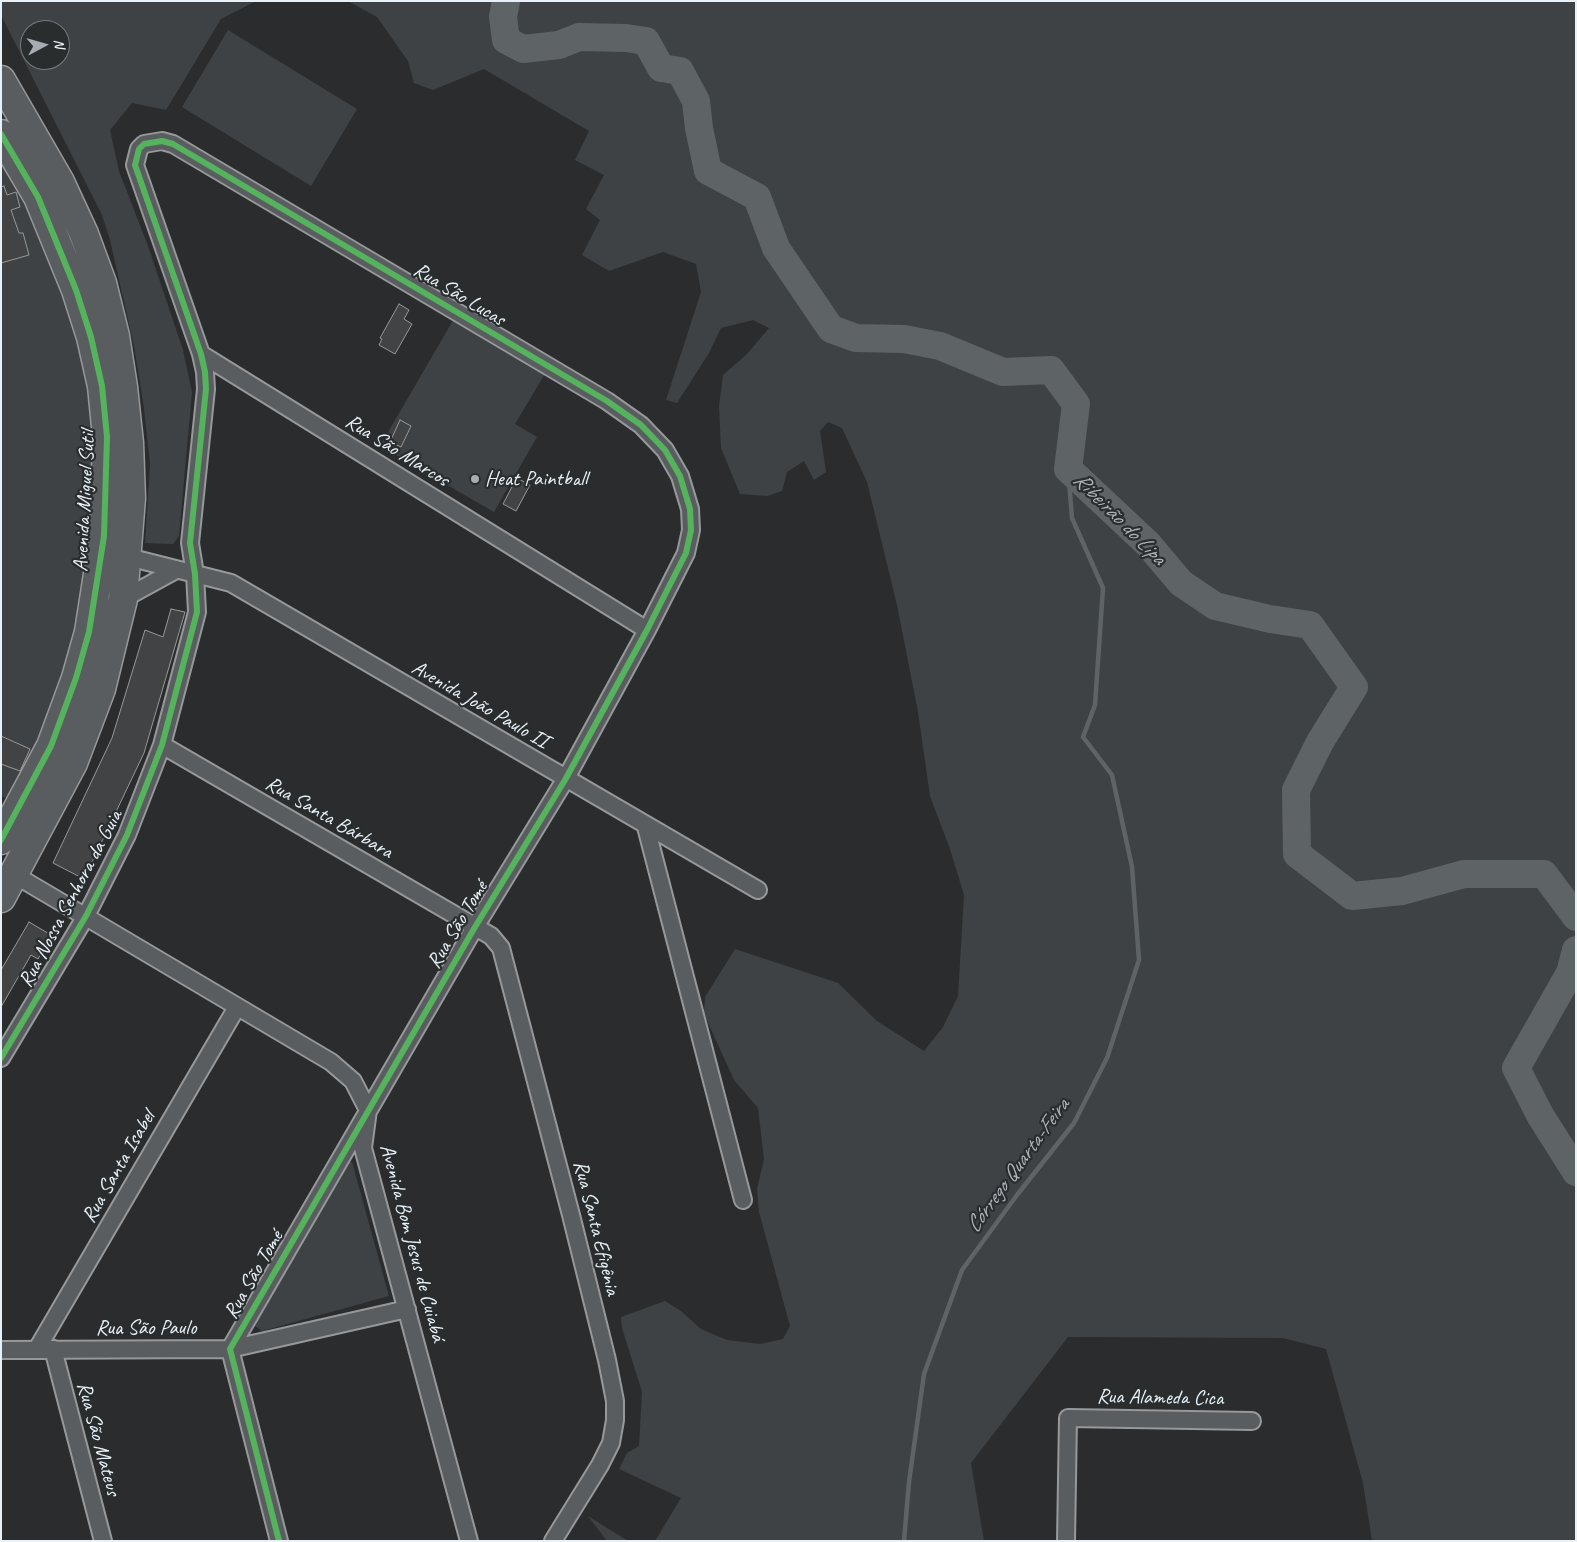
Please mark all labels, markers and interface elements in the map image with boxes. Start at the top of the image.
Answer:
north arrow [20,20,70,70]
text: N [51,38,68,49]
street label: Rua São Lucas [408,258,510,332]
street label: Rua São Marcos [340,409,454,493]
street label: Avenida Miguel Sutil [69,430,101,572]
place label: Heat Paintball [485,466,587,492]
water label: Ribeirão do Lipa [1067,467,1171,571]
marker: Heat Paintball [469,473,481,485]
street label: Avenida João Paulo II [407,656,553,754]
street label: Rua Santa Bárbara [261,771,397,865]
street label: Rua Nossa Senhora da Guia [14,806,128,992]
street label: Rua São Tomé [422,877,494,973]
water label: Córrego Quarta-Feira [961,1094,1075,1238]
street label: Rua Santa Isabel [77,1107,161,1227]
street label: Avenida Bom Jesus de Cuiabá [374,1142,450,1344]
street label: Rua Santa Efigênia [567,1158,625,1298]
street label: Rua São Tomé [219,1226,289,1324]
street label: Rua São Paulo [96,1315,196,1341]
street label: Rua São Mateus [71,1379,125,1499]
street label: Rua Alameda Cica [1097,1384,1223,1412]

